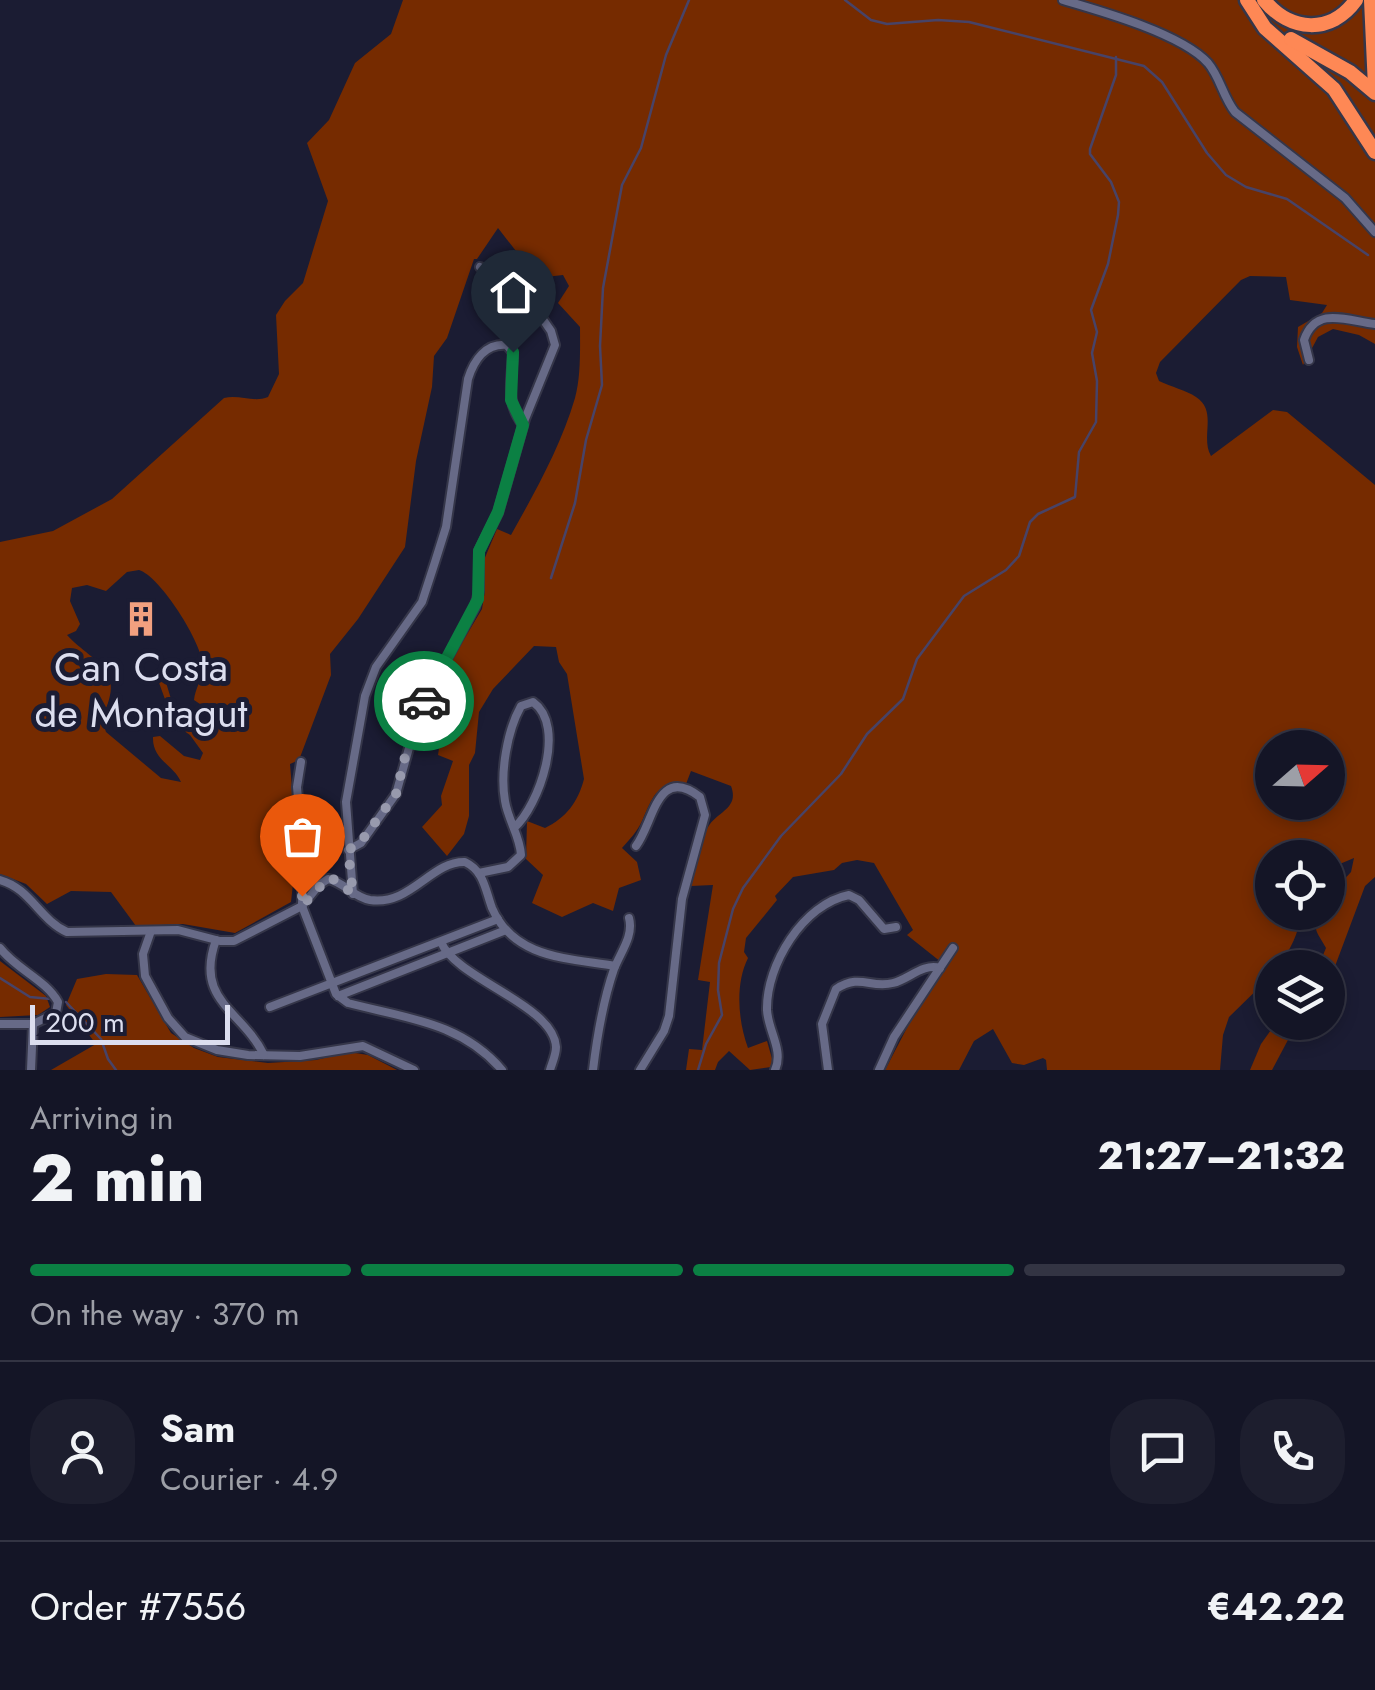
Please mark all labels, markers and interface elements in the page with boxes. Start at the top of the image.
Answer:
pin [471,250,556,353]
icon: home [486,265,541,320]
building icon: Can Costa de Montagut [122,600,160,638]
place label: Can Costa de Montagut [35,638,248,742]
courier [374,651,474,751]
icon: car [397,674,452,729]
north arrow [1255,730,1345,820]
map controls [1255,730,1345,1040]
pin [260,794,345,897]
icon: bag [275,809,330,864]
button: locate [1255,840,1345,930]
button: layers [1255,950,1345,1040]
scale bar [30,1000,230,1044]
text: 200 m [45,1002,125,1043]
text: Arriving in [30,1095,174,1141]
text: 21:27–21:32 [1098,1128,1345,1183]
text: 2 min [30,1131,205,1225]
text: On the way · 370 m [30,1291,300,1337]
button: person [30,1399,135,1504]
button: chat [1110,1399,1215,1504]
button: phone [1240,1399,1345,1504]
text: Sam [160,1401,235,1456]
text: Courier · 4.9 [160,1456,338,1502]
text: Order #7556 [30,1579,246,1634]
text: €42.22 [1207,1579,1345,1634]

